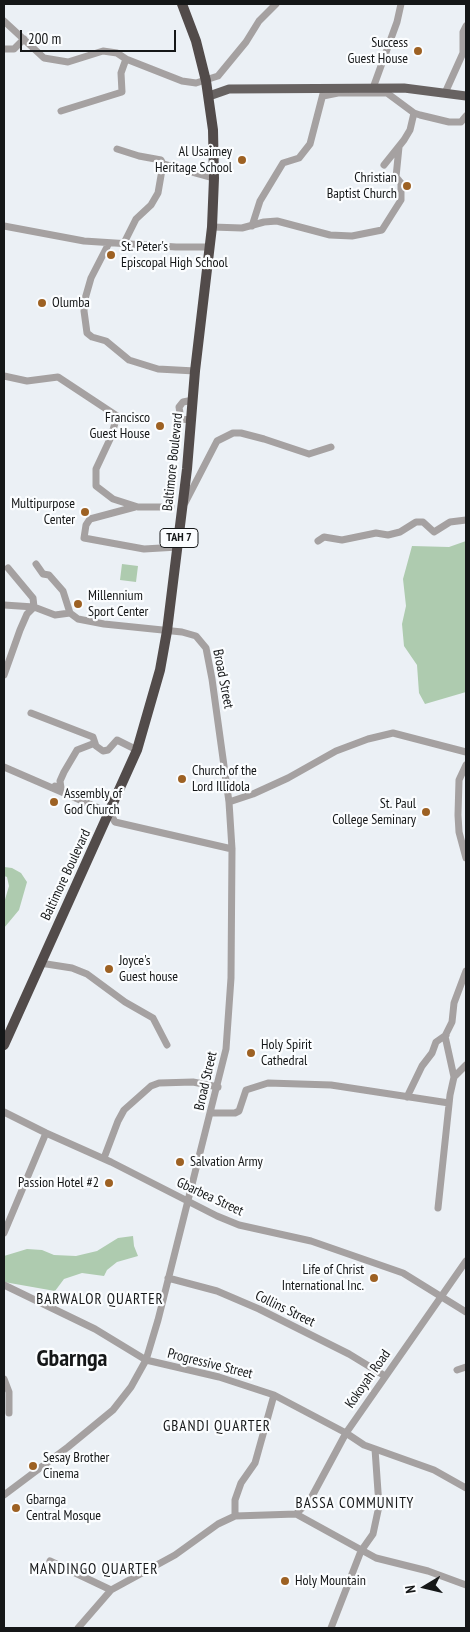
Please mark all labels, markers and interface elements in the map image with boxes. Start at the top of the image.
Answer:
scale bar [22,20,179,52]
text: 200 m [28,29,61,48]
place label: Success Guest House [348,35,408,68]
marker: Success Guest House [412,45,424,57]
place label: Al Usaimey Heritage School [155,144,232,176]
marker: Al Usaimey Heritage School [236,154,248,166]
place label: Christian Baptist Church [327,170,397,202]
marker: Christian Baptist Church [401,180,413,192]
place label: St. Peter's Episcopal High School [121,239,228,272]
marker: St. Peter's Episcopal High School [105,249,117,261]
place label: Olumba [52,295,90,311]
marker: Olumba [36,297,48,309]
place label: Francisco Guest House [90,410,150,442]
street label: Baltimore Boulevard [159,412,187,512]
marker: Francisco Guest House [154,420,166,432]
place label: Multipurpose Center [11,496,75,528]
marker: Multipurpose Center [79,506,91,518]
road number: TAH 7 [160,528,198,548]
place label: Millennium Sport Center [88,588,148,620]
marker: Millennium Sport Center [72,598,84,610]
street label: Broad Street [209,648,237,710]
place label: Church of the Lord Illidola [192,763,257,796]
marker: Church of the Lord Illidola [176,773,188,785]
place label: Assembly of God Church [64,786,122,819]
marker: Assembly of God Church [48,796,60,808]
place label: St. Paul College Seminary [332,796,416,829]
marker: St. Paul College Seminary [420,806,432,818]
street label: Baltimore Boulevard [38,827,94,923]
place label: Joyce's Guest house [119,953,178,986]
marker: Joyce's Guest house [103,963,115,975]
place label: Holy Spirit Cathedral [261,1037,312,1070]
marker: Holy Spirit Cathedral [245,1047,257,1059]
street label: Broad Street [191,1050,221,1112]
place label: Salvation Army [190,1154,263,1170]
marker: Salvation Army [174,1156,186,1168]
street label: Gbarbea Street [174,1174,246,1220]
place label: Passion Hotel #2 [18,1175,99,1191]
marker: Passion Hotel #2 [103,1177,115,1189]
place label: Life of Christ International Inc. [282,1262,364,1294]
marker: Life of Christ International Inc. [368,1272,380,1284]
street label: Collins Street [252,1287,318,1331]
district label: BARWALOR QUARTER [34,1291,166,1309]
district label: Gbarnga [37,1345,107,1373]
street label: Progressive Street [166,1345,254,1383]
street label: Kokoyah Road [342,1347,394,1411]
district label: GBANDI QUARTER [161,1418,273,1436]
place label: Sesay Brother Cinema [43,1450,109,1482]
marker: Sesay Brother Cinema [27,1460,39,1472]
place label: Gbarnga Central Mosque [26,1492,101,1524]
district label: BASSA COMMUNITY [294,1495,416,1513]
marker: Gbarnga Central Mosque [10,1502,22,1514]
district label: MANDINGO QUARTER [28,1561,160,1579]
north arrow [400,1562,450,1612]
place label: Holy Mountain [295,1573,366,1589]
marker: Holy Mountain [279,1575,291,1587]
text: N [401,1584,420,1594]

